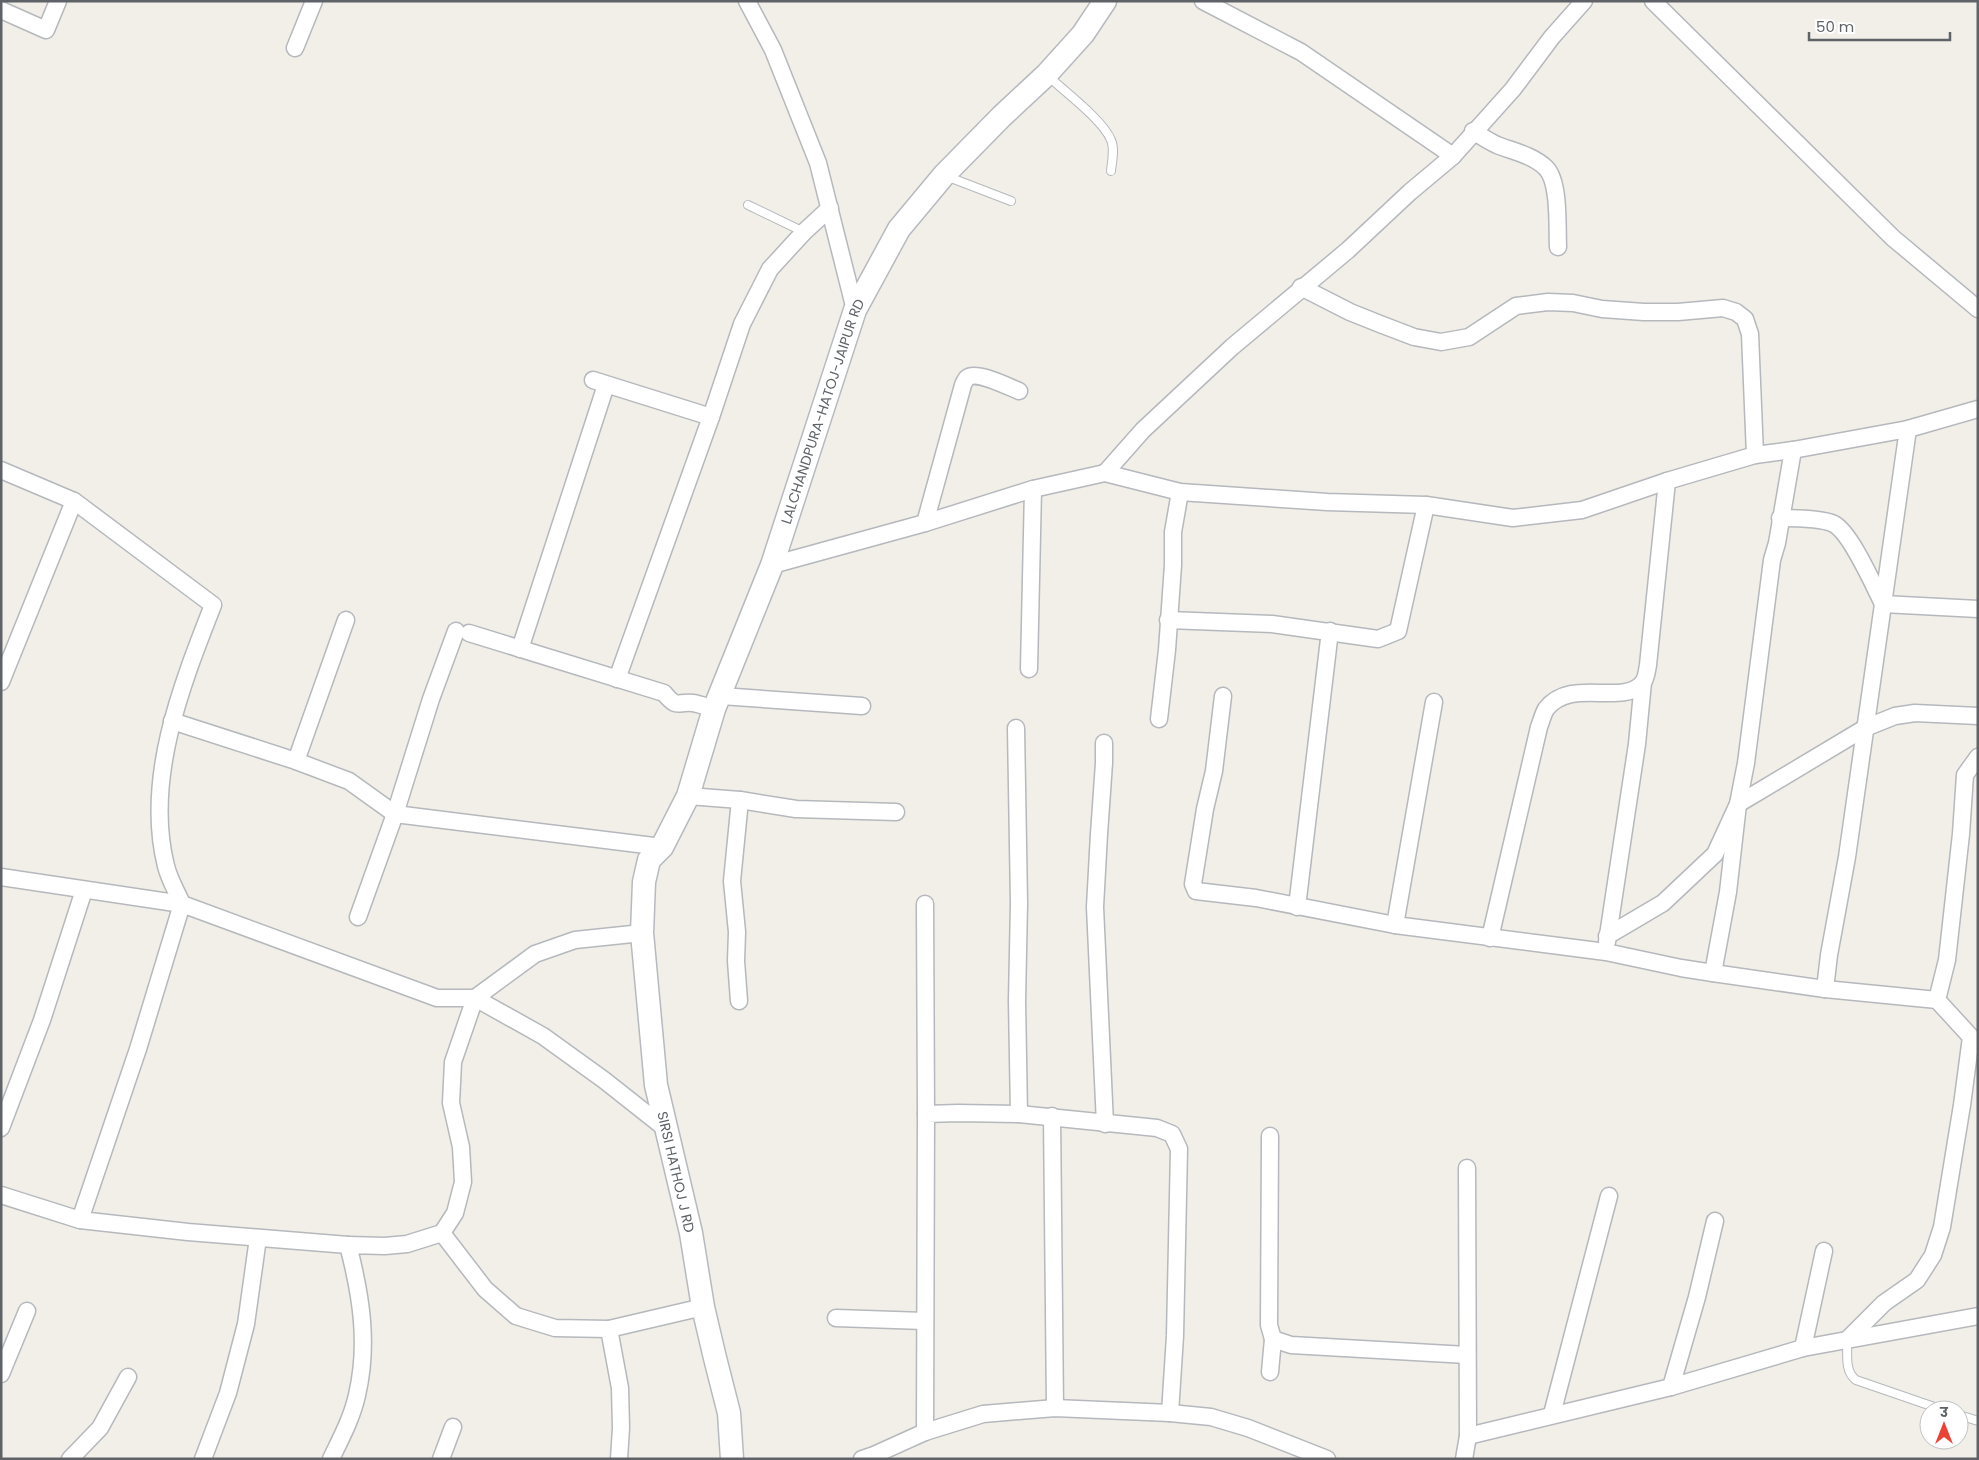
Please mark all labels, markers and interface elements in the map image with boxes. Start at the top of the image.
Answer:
scale bar [1809,10,1950,42]
text: 50 m [1816,16,1854,37]
street label: LALCHANDPURA-HATOJ-JAIPUR RD [776,295,869,526]
street label: SIRSI HATHOJ J RD [652,1109,700,1235]
north arrow [1919,1400,1969,1450]
text: उ [1939,1402,1949,1422]

